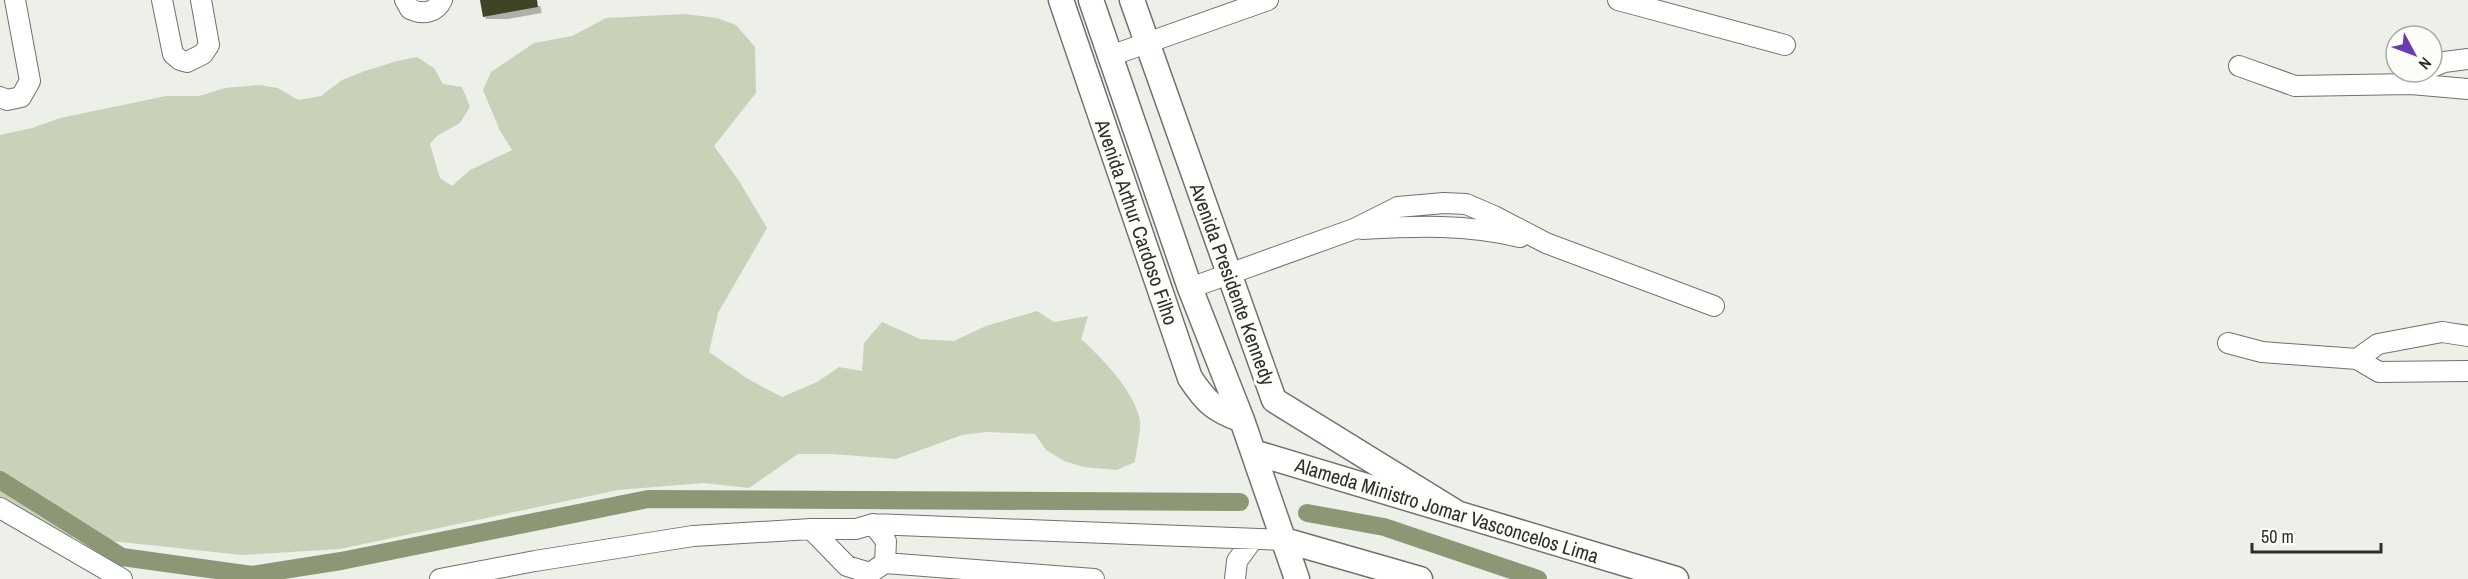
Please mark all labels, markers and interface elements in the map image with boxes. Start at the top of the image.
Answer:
north arrow [2384,24,2444,84]
text: N [2414,53,2437,75]
street label: Avenida Arthur Cardoso Filho [1089,115,1185,328]
street label: Avenida Presidente Kennedy [1184,178,1282,389]
street label: Alameda Ministro Jomar Vasconcelos Lima [1291,451,1602,569]
scale bar [2252,516,2381,554]
text: 50 m [2261,524,2294,549]

